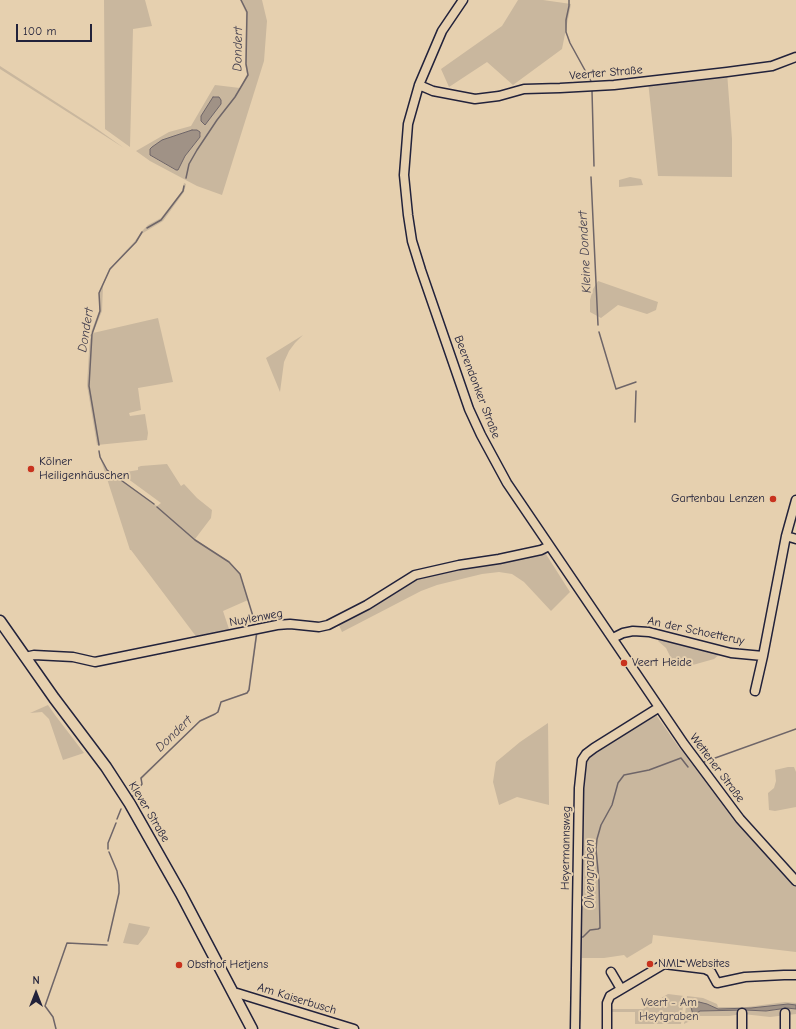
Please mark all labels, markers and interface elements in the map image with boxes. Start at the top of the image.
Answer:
scale bar [18,16,94,42]
text: 100 m [23,24,56,38]
water label: Dondert [230,26,246,72]
street label: Veerter Straße [569,63,643,83]
water label: Kleine Dondert [575,210,595,294]
water label: Dondert [75,307,97,353]
street label: Beerendonker Straße [451,333,503,441]
place label: Kölner Heiligenhäuschen [39,455,129,483]
marker: Kölner Heiligenhäuschen [26,464,36,474]
place label: Gartenbau Lenzen [671,492,765,506]
marker: Gartenbau Lenzen [768,494,778,504]
street label: Nuylenweg [228,606,284,630]
street label: An der Schoetteruy [646,614,746,648]
place label: Veert Heide [632,656,692,670]
marker: Veert Heide [619,658,629,668]
water label: Dondert [152,713,196,755]
street label: Wettener Straße [686,731,748,805]
street label: Klever Straße [125,779,173,845]
street label: Heyermannsweg [558,806,574,890]
water label: Olvengraben [582,839,598,909]
place label: NML Websites [658,957,730,971]
place label: Obsthof Hetjens [187,958,268,972]
marker: NML Websites [645,959,655,969]
marker: Obsthof Hetjens [174,960,184,970]
north arrow [16,973,56,1013]
text: N [32,974,40,987]
street label: Am Kaiserbusch [256,980,338,1018]
park label: Veert - Am Heytgraben [639,996,699,1024]

